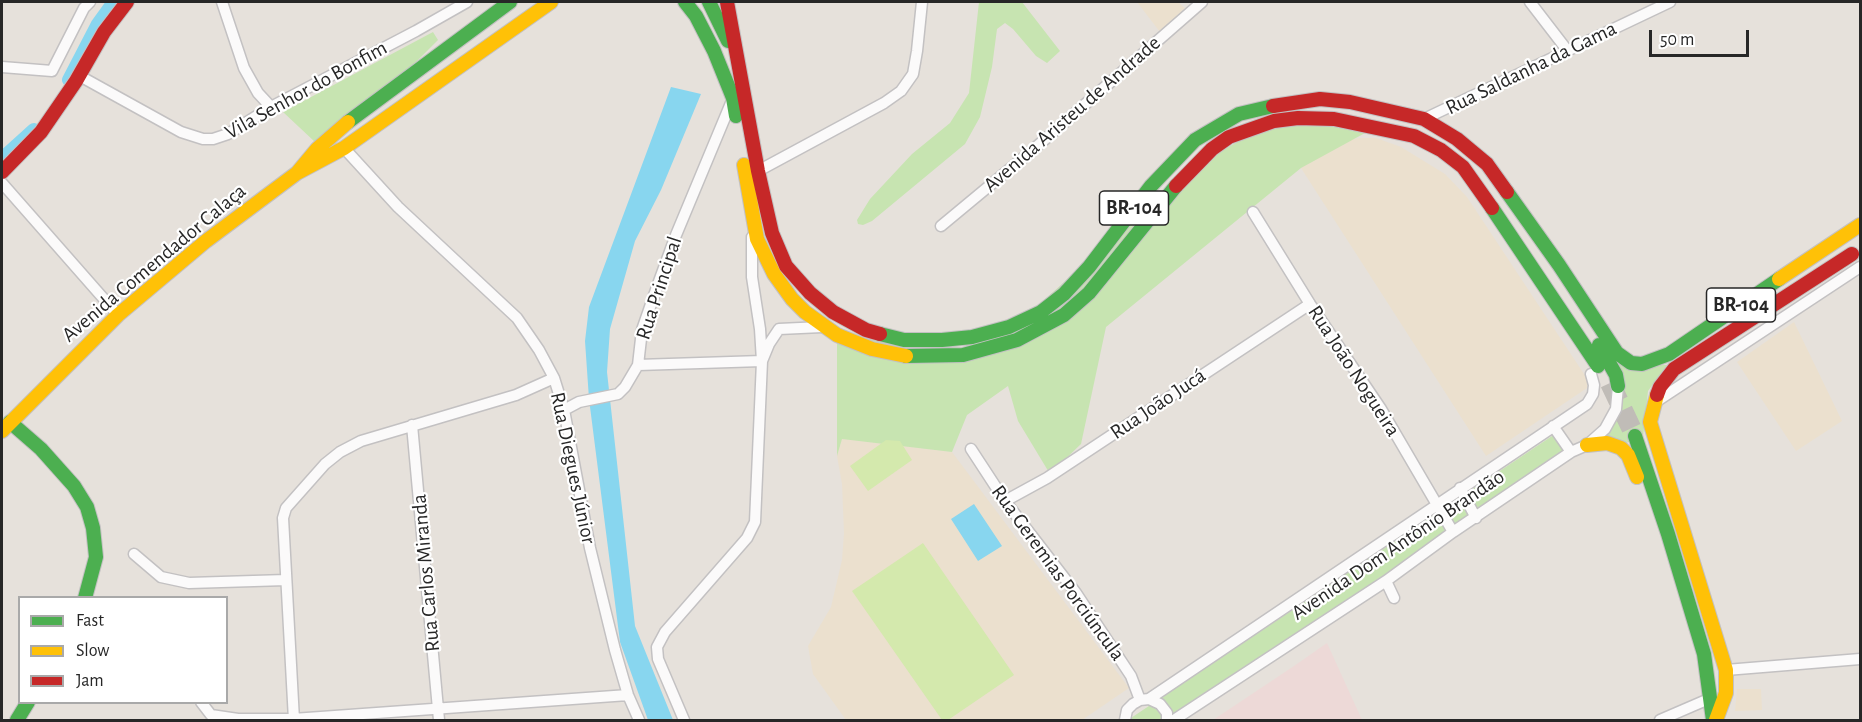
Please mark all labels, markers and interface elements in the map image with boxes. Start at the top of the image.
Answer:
street label: Rua Saldanha da Gama [1441,16,1621,120]
scale bar [1652,18,1752,56]
street label: Avenida Aristeu de Andrade [978,30,1166,198]
text: 50 m [1660,31,1694,49]
street label: Vila Senhor do Bonfim [221,35,391,145]
street label: Avenida Comendador Calaça [57,179,251,347]
road number: BR-104 [1100,191,1168,225]
street label: Rua Principal [630,233,688,343]
road number: BR-104 [1706,288,1776,322]
street label: Rua João Nogueira [1302,301,1406,441]
street label: Rua João Jucá [1106,363,1210,445]
street label: Rua Diegues Júnior [545,390,601,546]
street label: Avenida Dom Antônio Brandão [1287,464,1509,626]
street label: Rua Geremias Porciúncula [986,480,1130,666]
street label: Rua Carlos Miranda [407,493,445,653]
legend [18,596,228,704]
text: Fast [76,612,104,630]
text: Slow [76,642,109,660]
text: Jam [76,672,104,690]

